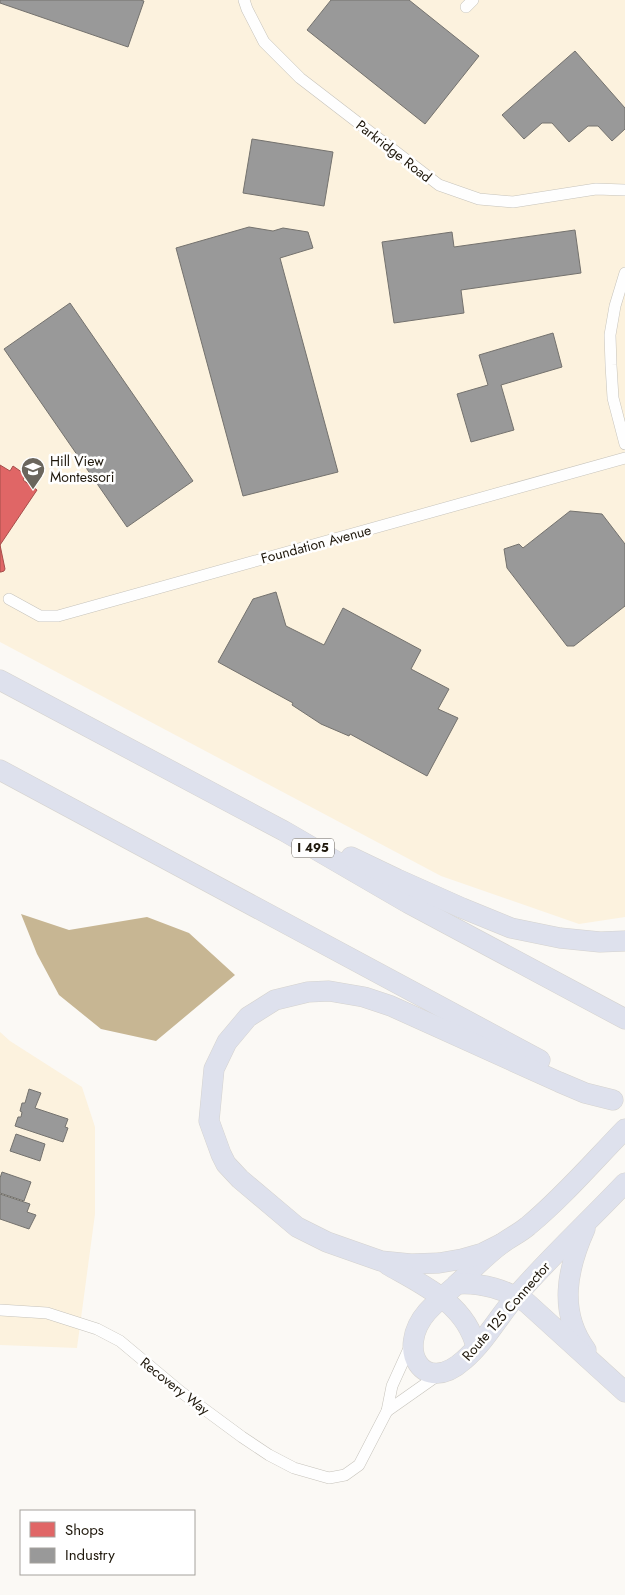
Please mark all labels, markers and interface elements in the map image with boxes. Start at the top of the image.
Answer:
street label: Parkridge Road [352,115,436,187]
place label: Hill View Montessori [50,451,114,487]
school or university icon: Hill View Montessori [20,456,46,490]
street label: Foundation Avenue [259,520,373,568]
road number: I 495 [292,838,334,858]
street label: Route 125 Connector [457,1257,555,1365]
street label: Recovery Way [136,1353,215,1420]
legend [20,1510,195,1575]
text: Shops [65,1519,104,1541]
text: Industry [65,1544,115,1566]

